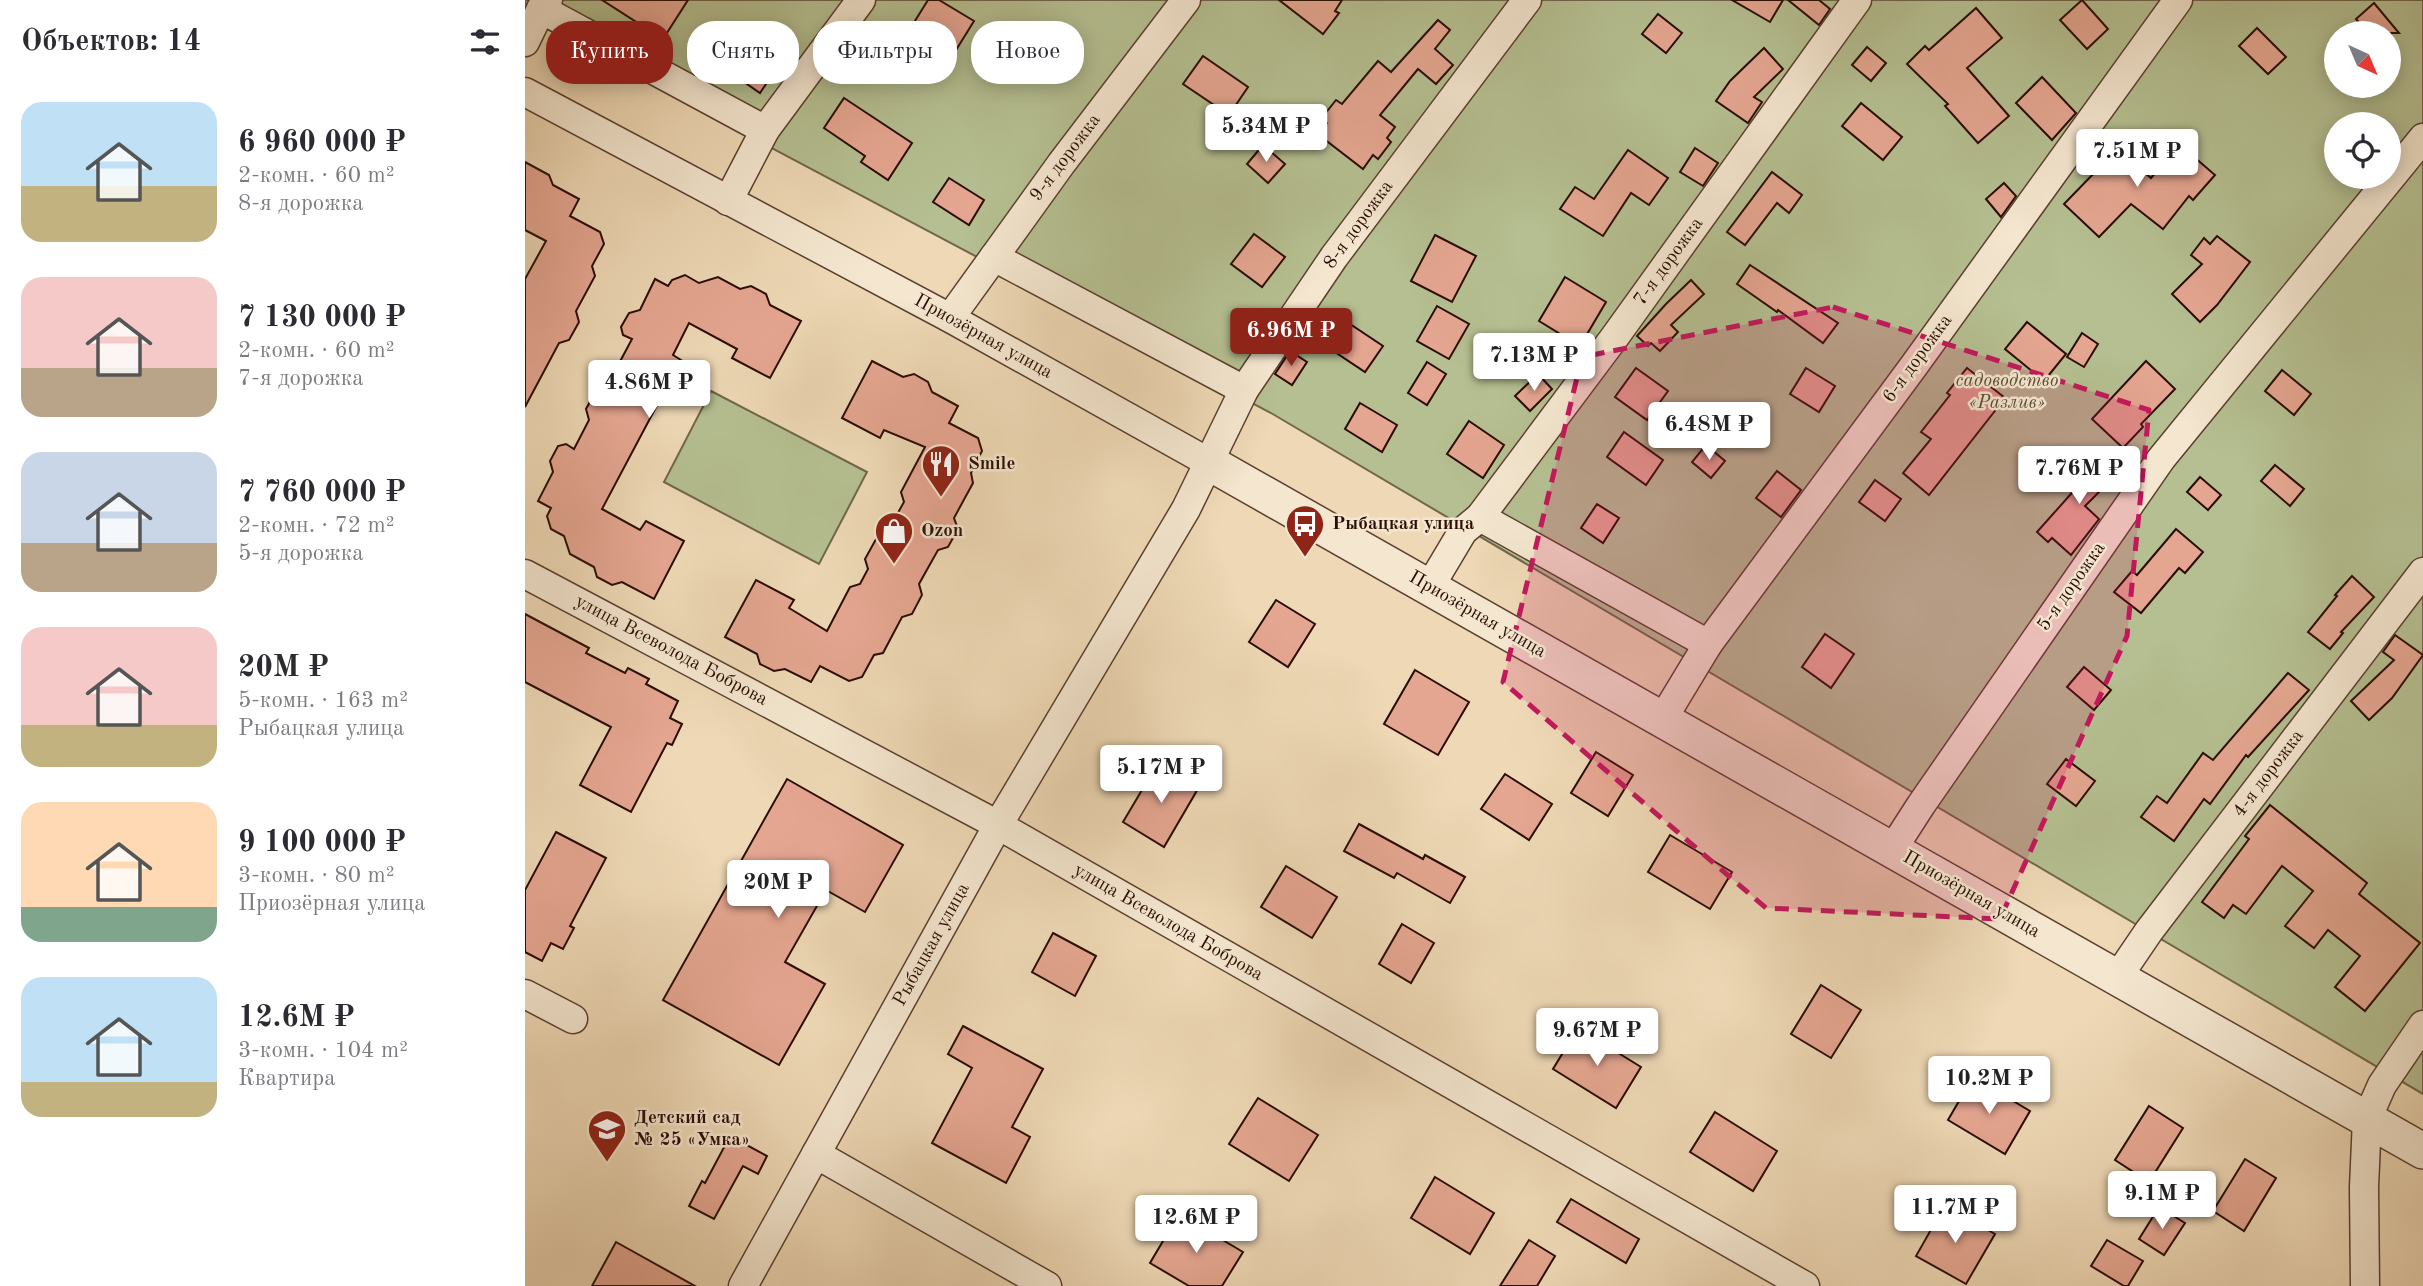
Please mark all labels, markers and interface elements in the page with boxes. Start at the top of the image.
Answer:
chip: Купить [546,21,673,84]
chip: Снять [687,21,799,84]
chip: Фильтры [813,21,957,84]
chip: Новое [971,21,1084,84]
north arrow [2324,21,2401,98]
map controls [2324,21,2401,189]
icon: filters [466,23,504,61]
text: Объектов: 14 [21,27,201,57]
pin: 5.34M ₽ [1201,104,1331,164]
street label: 9-я дорожка [1027,110,1105,205]
button: locate [2324,112,2401,189]
text: 5.34M ₽ [1221,115,1311,138]
text: 6 960 000 ₽ [238,128,406,158]
icon: home [77,130,161,214]
pin: 7.51M ₽ [2072,130,2202,189]
text: 7.51M ₽ [2092,140,2182,163]
text: 2-комн. · 60 m² [238,164,395,187]
street label: 8-я дорожка [1321,177,1398,273]
text: 8-я дорожка [238,192,364,215]
street label: 7-я дорожка [1631,214,1708,310]
street label: Приозёрная улица [911,291,1056,383]
text: 7 130 000 ₽ [238,303,406,333]
icon: home [77,305,161,389]
pin: 6.96M ₽ [1226,308,1356,368]
street label: 6-я дорожка [1880,311,1957,407]
text: 6.96M ₽ [1246,319,1336,342]
pin: 7.13M ₽ [1469,334,1599,393]
text: 2-комн. · 60 m² [238,339,395,362]
text: 7.13M ₽ [1489,344,1579,367]
pin: 4.86M ₽ [584,360,714,420]
text: 7-я дорожка [238,367,364,390]
text: 4.86M ₽ [604,371,694,394]
park label: садоводство «Разлив» [1956,372,2059,413]
pin: 6.48M ₽ [1644,402,1774,462]
text: 6.48M ₽ [1664,413,1754,436]
restaurant icon: Smile [920,443,962,498]
pin: 7.76M ₽ [2014,447,2144,506]
place label: Smile [968,455,1015,474]
text: 7.76M ₽ [2034,457,2124,480]
text: 7 760 000 ₽ [238,478,406,508]
icon: home [77,480,161,564]
bus stop icon: Рыбацкая улица [1284,503,1326,558]
shop icon: Ozon [873,510,915,565]
text: 2-комн. · 72 m² [238,514,395,537]
place label: Рыбацкая улица [1332,515,1475,534]
place label: Ozon [921,522,963,541]
street label: 5-я дорожка [2034,539,2110,635]
text: 5-я дорожка [238,542,364,565]
street label: Приозёрная улица [1405,568,1549,662]
street label: улица Всеволода Боброва [572,592,771,710]
text: 20M ₽ [238,653,329,683]
icon: home [77,655,161,739]
text: 5-комн. · 163 m² [238,689,408,712]
text: Рыбацкая улица [238,717,404,740]
street label: 4-я дорожка [2230,726,2308,821]
pin: 5.17M ₽ [1096,746,1226,805]
text: 5.17M ₽ [1116,756,1206,779]
text: 9 100 000 ₽ [238,828,406,858]
icon: home [77,830,161,914]
street label: Приозёрная улица [1899,848,2043,942]
pin: 20M ₽ [729,860,827,920]
street label: улица Всеволода Боброва [1070,861,1266,985]
text: 3-комн. · 80 m² [238,864,395,887]
text: 20M ₽ [743,871,813,894]
street label: Рыбацкая улица [890,880,974,1010]
text: Приозёрная улица [238,892,426,915]
text: 12.6M ₽ [238,1003,355,1033]
icon: home [77,1005,161,1089]
pin: 9.67M ₽ [1532,1009,1662,1068]
text: 9.67M ₽ [1552,1019,1642,1042]
text: 3-комн. · 104 m² [238,1039,408,1062]
pin: 10.2M ₽ [1924,1056,2054,1116]
text: Квартира [238,1067,336,1090]
text: 10.2M ₽ [1944,1067,2034,1090]
school or university icon: Детский сад № 25 «Умка» [586,1108,628,1163]
place label: Детский сад № 25 «Умка» [634,1109,750,1150]
pin: 9.1M ₽ [2105,1172,2219,1231]
text: 9.1M ₽ [2124,1182,2200,1205]
pin: 11.7M ₽ [1890,1186,2020,1245]
pin: 12.6M ₽ [1131,1196,1261,1255]
text: 11.7M ₽ [1910,1196,2000,1219]
text: 12.6M ₽ [1151,1206,1241,1229]

